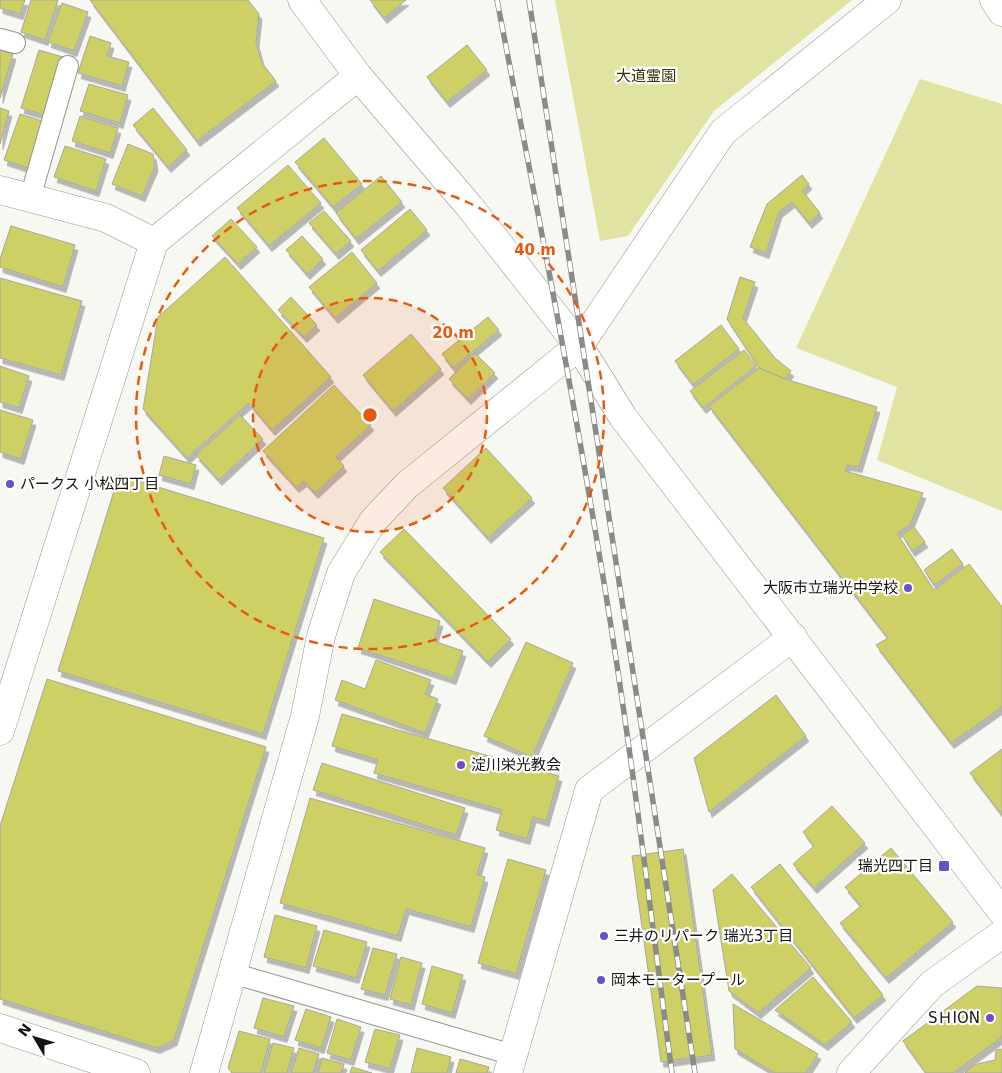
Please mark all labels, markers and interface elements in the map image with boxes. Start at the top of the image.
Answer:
park label: 大道霊園 [616,67,676,85]
text: 40 m [514,241,556,259]
text: 20 m [432,324,474,342]
centre of rings [361,406,379,424]
place label: パークス 小松四丁目 [20,475,159,493]
marker: パークス 小松四丁目 [4,478,16,490]
place label: 大阪市立瑞光中学校 [763,579,898,597]
marker: 大阪市立瑞光中学校 [902,582,914,594]
place label: 淀川栄光教会 [471,756,561,774]
marker: 淀川栄光教会 [455,759,467,771]
place label: 瑞光四丁目 [858,857,933,875]
marker: 瑞光四丁目 [937,859,951,873]
place label: 三井のリパーク 瑞光3丁目 [614,927,793,945]
marker: 三井のリパーク 瑞光3丁目 [598,930,610,942]
place label: 岡本モータープール [611,971,745,989]
marker: 岡本モータープール [595,974,607,986]
place label: SＨION [928,1009,980,1027]
marker: SＨION [984,1012,996,1024]
north arrow [10,1013,60,1063]
text: N [15,1020,35,1040]

